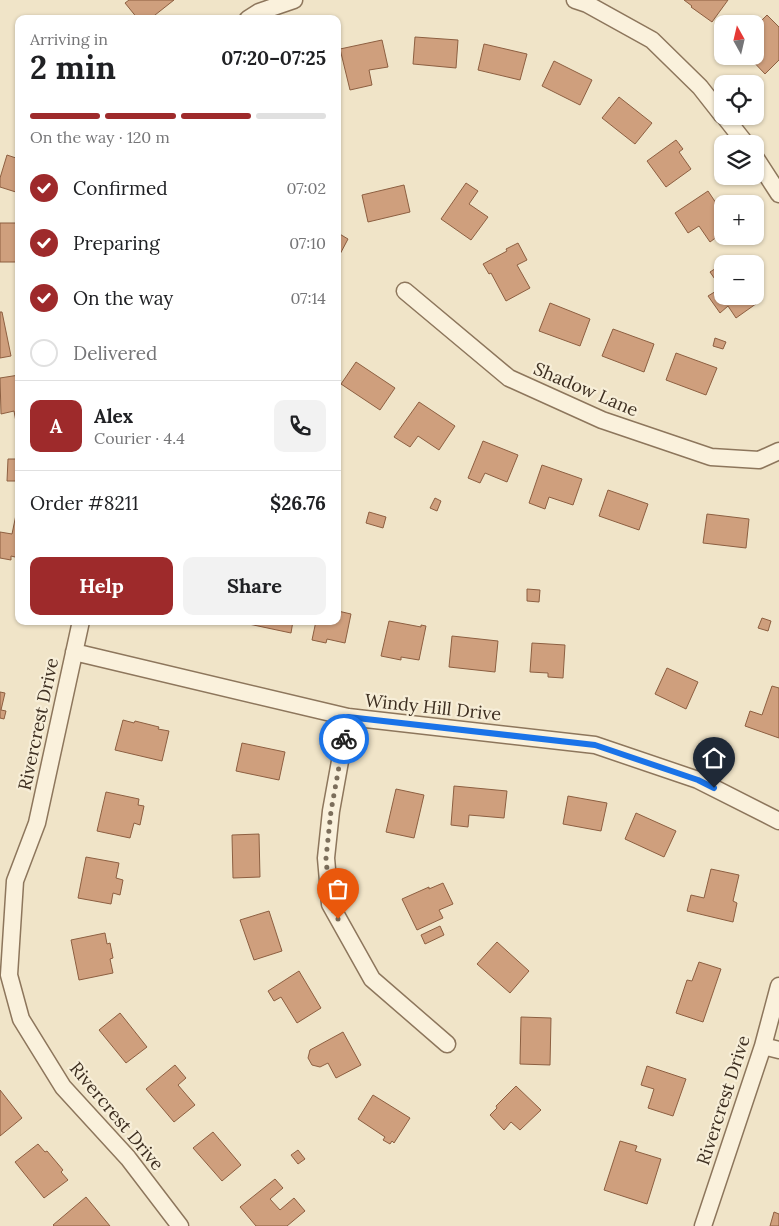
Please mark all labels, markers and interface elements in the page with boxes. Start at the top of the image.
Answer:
north arrow [714,15,764,65]
map controls [714,15,764,305]
text: Arriving in [30,29,108,49]
text: 07:20–07:25 [221,46,326,70]
text: 2 min [30,47,116,88]
button: locate [714,75,764,125]
text: On the way · 120 m [30,127,170,147]
button: layers [714,135,764,185]
icon: check [30,174,58,202]
text: Confirmed [73,176,168,200]
text: 07:02 [287,178,326,198]
button: + [714,195,764,245]
icon: check [30,229,58,257]
text: Preparing [73,231,160,255]
text: 07:10 [289,233,326,253]
button: − [714,255,764,305]
icon: check [30,284,58,312]
text: On the way [73,286,173,310]
text: 07:14 [291,288,326,308]
text: Delivered [73,341,157,365]
street label: Shadow Lane [530,357,642,421]
button: phone [274,400,326,452]
text: Alex [94,404,133,428]
text: A [50,414,62,438]
text: Courier · 4.4 [94,428,185,448]
text: Order #8211 [30,491,139,515]
text: $26.76 [270,491,326,515]
button: Help [30,557,173,615]
button: Share [183,557,326,615]
street label: Rivercrest Drive [13,655,63,792]
street label: Windy Hill Drive [364,688,503,726]
courier [319,714,369,764]
icon: bike [330,725,358,753]
pin [693,737,735,788]
icon: home [700,744,728,772]
pin [317,868,359,919]
icon: bag [324,875,352,903]
street label: Rivercrest Drive [691,1032,755,1168]
street label: Rivercrest Drive [65,1057,169,1175]

